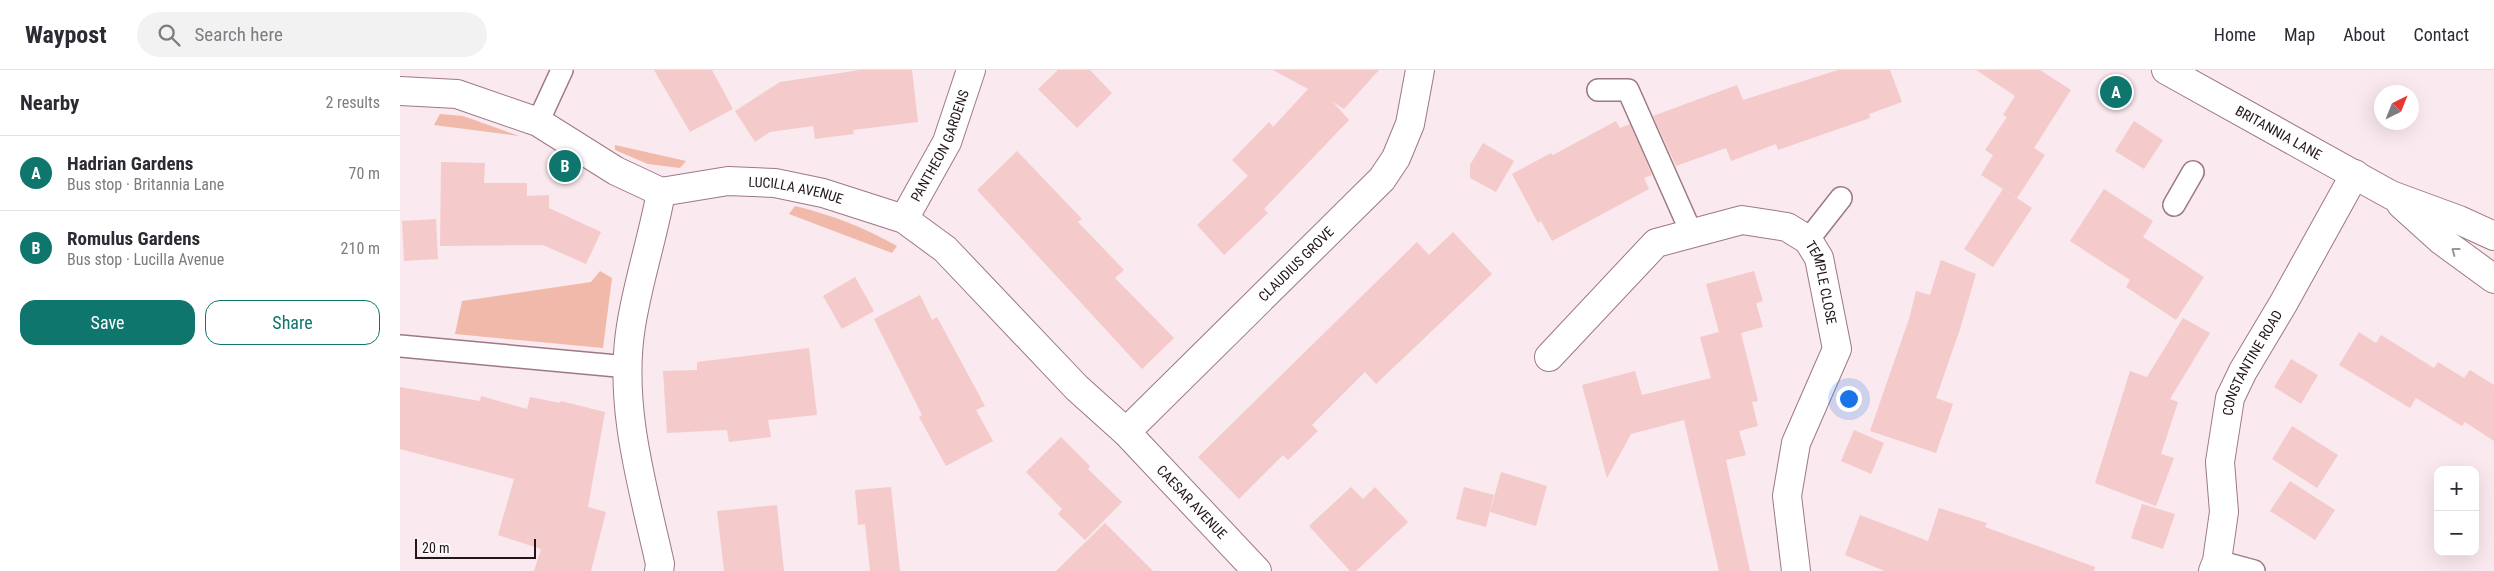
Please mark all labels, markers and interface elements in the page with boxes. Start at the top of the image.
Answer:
search box [137,12,487,57]
text: Waypost [25,21,107,49]
icon: search [155,21,183,49]
text: Search here [195,23,283,46]
text: Home [2214,24,2256,45]
text: Map [2284,24,2315,45]
text: About [2343,24,2385,45]
text: Contact [2413,24,2469,45]
pin: A [2100,73,2132,111]
north arrow [2374,85,2419,130]
street label: PANTHEON GARDENS [907,88,972,204]
text: Nearby [20,91,79,115]
text: 2 results [325,93,380,112]
street label: BRITANNIA LANE [2233,102,2325,163]
pin: B [549,147,581,185]
text: Hadrian Gardens [67,152,193,175]
text: A [31,164,41,183]
text: 70 m [348,164,380,183]
street label: LUCILLA AVENUE [748,174,845,207]
text: Bus stop · Britannia Lane [67,175,224,194]
street label: CLAUDIUS GROVE [1255,223,1337,305]
text: Romulus Gardens [67,227,200,250]
street label: TEMPLE CLOSE [1802,238,1840,326]
text: B [32,239,40,258]
text: 210 m [341,239,380,258]
one-way arrow [2452,248,2461,256]
text: Bus stop · Lucilla Avenue [67,250,224,269]
button: Save [20,300,195,345]
button: Share [205,300,380,345]
street label: CONSTANTINE ROAD [2219,307,2285,417]
your location [1836,386,1862,412]
street label: CAESAR AVENUE [1154,462,1230,542]
map controls [2434,466,2479,556]
button: + [2434,466,2479,511]
button: − [2434,511,2479,556]
scale bar [415,536,536,559]
text: 20 m [422,540,450,556]

